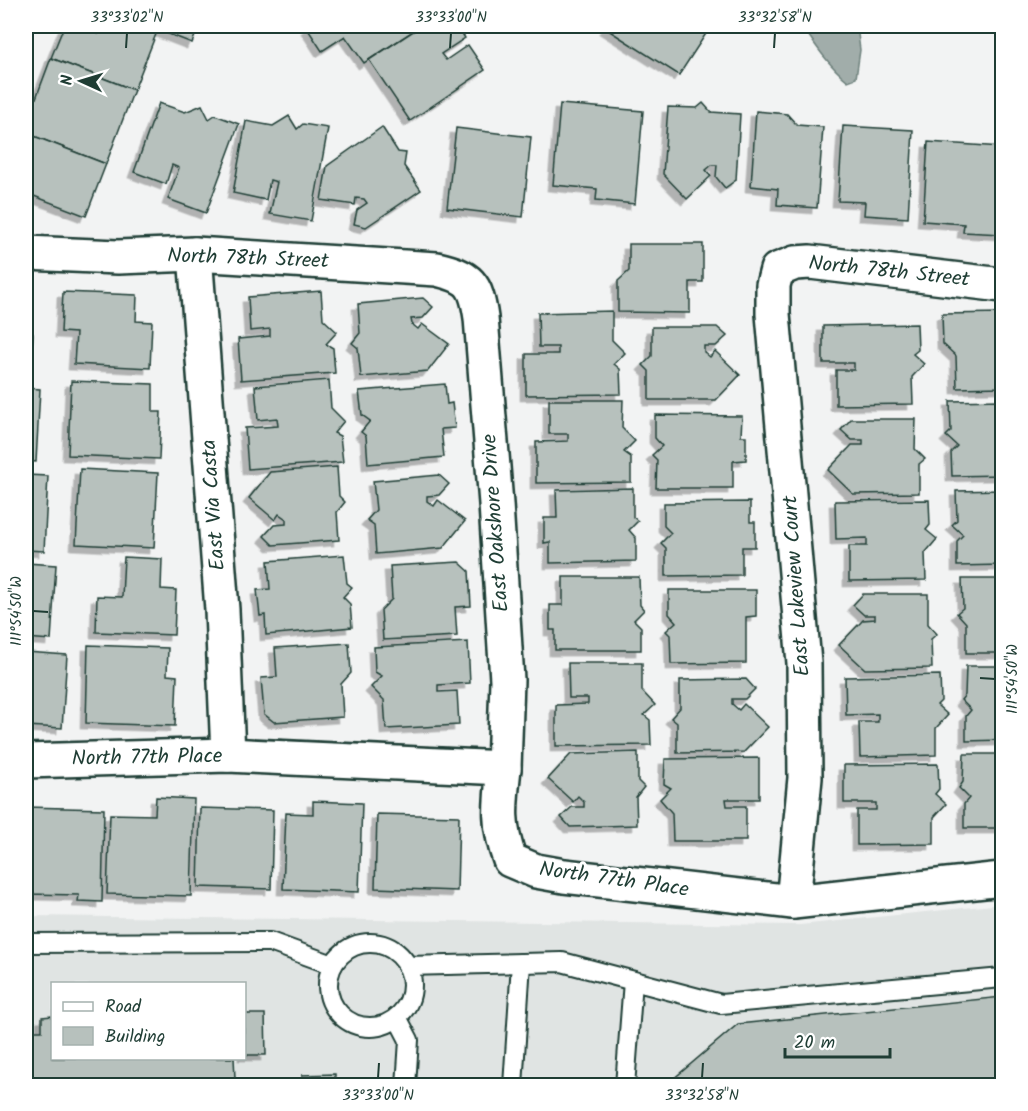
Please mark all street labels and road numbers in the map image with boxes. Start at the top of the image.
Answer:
street label: North 78th Street [167,240,330,278]
street label: North 78th Street [807,247,972,297]
street label: East Oakshore Drive [473,432,519,613]
street label: East Via Casta [193,438,235,572]
street label: East Lakeview Court [774,494,820,678]
street label: North 77th Place [71,740,223,776]
street label: North 77th Place [537,853,692,907]

